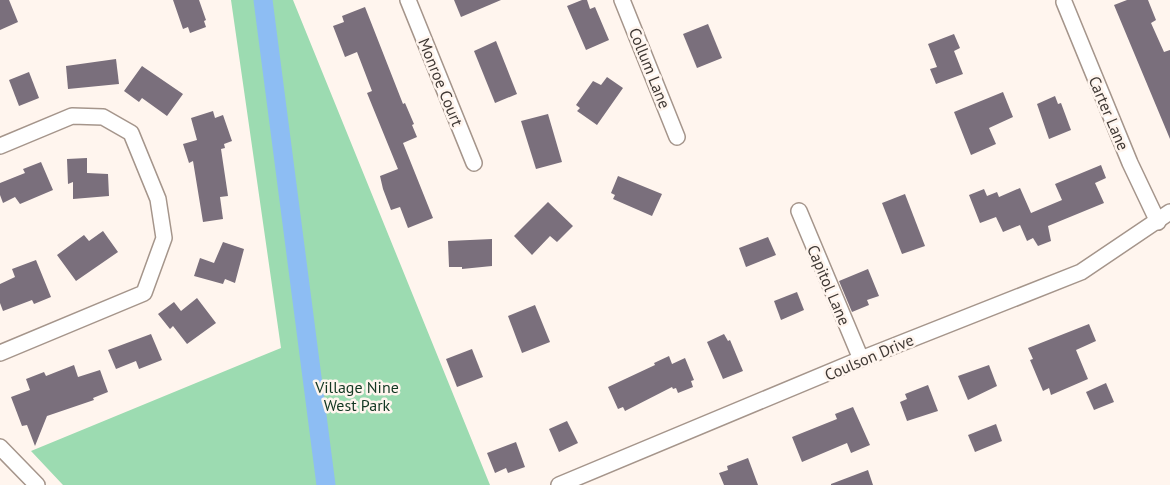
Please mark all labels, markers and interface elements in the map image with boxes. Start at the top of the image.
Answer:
street label: Collum Lane [625,25,675,111]
street label: Monroe Court [414,35,468,130]
street label: Carter Lane [1084,73,1134,153]
street label: Capitol Lane [803,242,855,328]
street label: Coulson Drive [822,329,916,385]
park label: Village Nine West Park [314,377,399,415]

